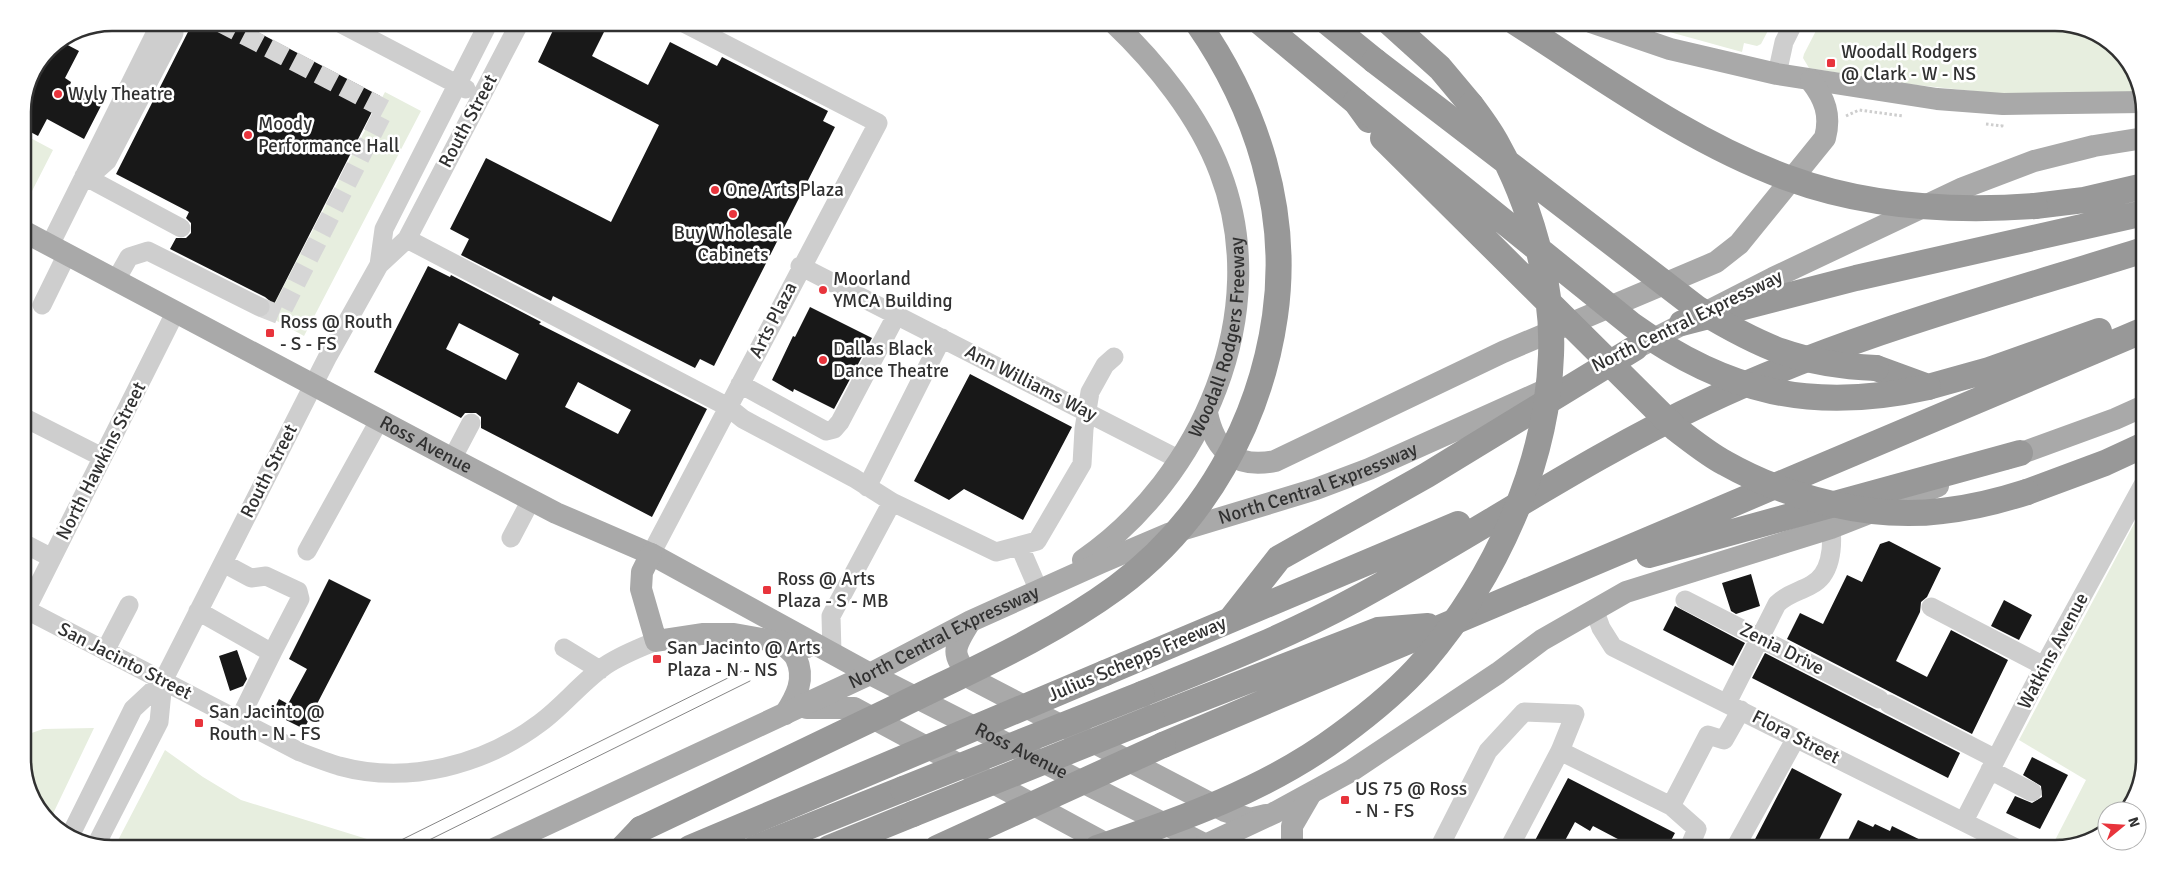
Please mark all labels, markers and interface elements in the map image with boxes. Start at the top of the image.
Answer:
place label: Woodall Rodgers @ Clark - W - NS [1841,40,1977,86]
marker: Woodall Rodgers @ Clark - W - NS [1825,57,1837,69]
street label: Routh Street [433,70,503,172]
place label: Wyly Theatre [68,82,173,106]
marker: Wyly Theatre [52,88,64,100]
place label: Moody Performance Hall [258,112,399,158]
marker: Moody Performance Hall [242,129,254,141]
place label: One Arts Plaza [725,178,844,202]
marker: One Arts Plaza [709,184,721,196]
marker: Buy Wholesale Cabinets [727,208,739,220]
place label: Buy Wholesale Cabinets [673,221,793,267]
street label: Woodall Rodgers Freeway [1183,236,1250,442]
street label: North Central Expressway [1588,264,1787,378]
place label: Moorland YMCA Building [833,267,953,313]
street label: Arts Plaza [744,278,802,362]
marker: Moorland YMCA Building [817,284,829,296]
place label: Ross @ Routh - S - FS [280,310,392,356]
marker: Ross @ Routh - S - FS [264,327,276,339]
place label: Dallas Black Dance Theatre [833,337,949,383]
street label: Ann Williams Way [961,339,1101,427]
marker: Dallas Black Dance Theatre [817,354,829,366]
street label: North Hawkins Street [51,378,151,544]
street label: Ross Avenue [375,410,476,479]
street label: Routh Street [235,420,303,522]
street label: North Central Expressway [1215,437,1421,530]
place label: Ross @ Arts Plaza - S - MB [777,567,889,613]
street label: North Central Expressway [845,580,1043,694]
marker: Ross @ Arts Plaza - S - MB [761,584,773,596]
street label: Watkins Avenue [2012,589,2094,713]
street label: Julius Schepps Freeway [1044,611,1230,707]
street label: San Jacinto Street [54,617,196,705]
street label: Zenia Drive [1736,618,1828,680]
place label: San Jacinto @ Arts Plaza - N - NS [667,636,821,682]
marker: San Jacinto @ Arts Plaza - N - NS [651,653,663,665]
place label: San Jacinto @ Routh - N - FS [209,700,325,746]
street label: Flora Street [1748,705,1844,769]
marker: San Jacinto @ Routh - N - FS [193,717,205,729]
street label: Ross Avenue [971,717,1072,785]
place label: US 75 @ Ross - N - FS [1355,777,1467,823]
marker: US 75 @ Ross - N - FS [1339,794,1351,806]
north arrow [2097,801,2147,851]
text: N [2124,815,2143,829]

